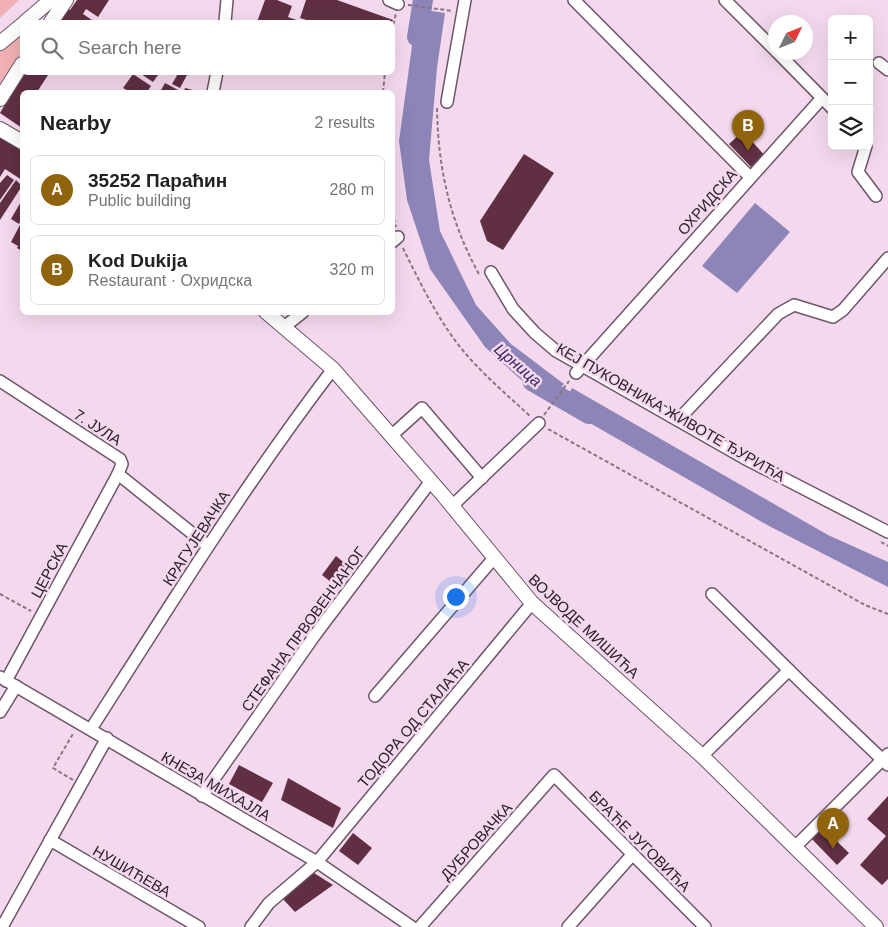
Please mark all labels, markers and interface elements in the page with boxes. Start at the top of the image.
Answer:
north arrow [768,15,813,60]
map controls [828,15,873,150]
button: + [828,15,873,60]
search box [20,20,395,75]
icon: search [38,34,66,62]
text: Search here [78,37,182,58]
button: − [828,60,873,105]
button: layers [828,105,873,150]
pin: B [732,110,764,151]
text: Nearby [40,111,111,134]
text: 2 results [315,114,375,131]
street label: ОХРИДСКА [674,166,740,238]
text: 35252 Параћин [88,170,227,191]
text: A [51,181,63,198]
text: 280 m [330,181,374,198]
text: Public building [88,192,191,209]
text: Kod Dukija [88,250,187,271]
text: B [51,261,63,278]
text: 320 m [330,261,374,278]
text: Restaurant · Охридска [88,272,252,289]
street label: КЕЈ ПУКОВНИКА ЖИВОТЕ ЂУРИЋА [554,339,788,485]
water label: Црница [491,340,545,390]
street label: 7. ЈУЛА [71,405,125,449]
street label: КРАГУЈЕВАЧКА [159,487,233,589]
street label: ЦЕРСКА [27,539,71,601]
street label: СТЕФАНА ПРВОВЕНЧАНОГ [238,544,368,714]
street label: ВОЈВОДЕ МИШИЋА [525,571,643,681]
your location [443,584,469,610]
street label: ТОДОРА ОД СТАЛАЋА [354,655,472,791]
street label: КНЕЗА МИХАЈЛА [158,748,274,824]
street label: БРАЋЕ ЈУГОВИЋА [586,787,694,895]
street label: ДУБРОВАЧКА [437,799,515,883]
pin: A [817,808,849,849]
street label: НУШИЋЕВА [90,842,174,900]

